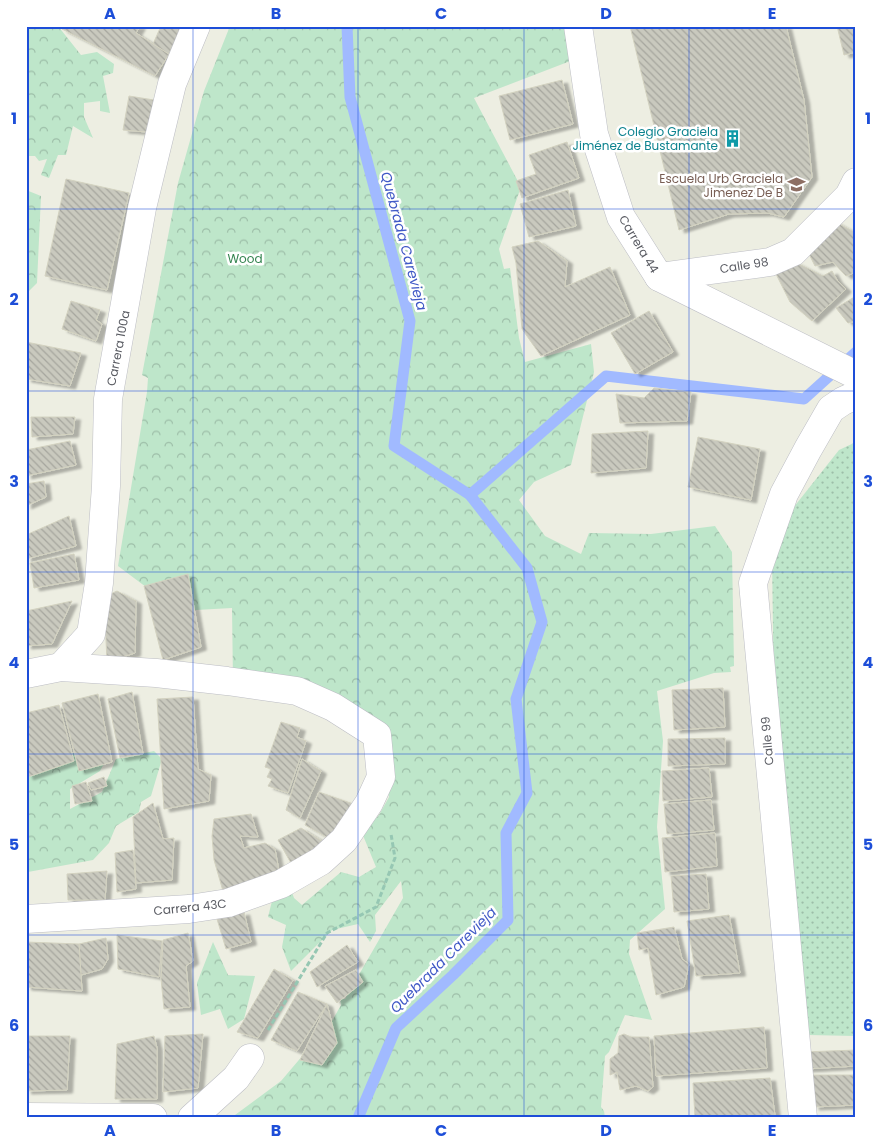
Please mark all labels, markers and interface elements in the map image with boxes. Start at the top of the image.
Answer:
text: A [104,2,116,25]
text: B [271,2,281,25]
text: C [435,2,447,25]
text: D [600,2,612,25]
text: E [768,2,776,25]
text: 1 [11,107,17,130]
text: 1 [865,107,871,130]
place label: Colegio Graciela Jiménez de Bustamante [573,123,718,154]
building icon: Colegio Graciela Jiménez de Bustamante [722,128,742,148]
water label: Quebrada Carevieja [376,169,432,313]
place label: Escuela Urb Graciela Jimenez De B [659,170,783,201]
school or university icon: Escuela Urb Graciela Jimenez De B [787,175,807,195]
street label: Carrera 44 [615,212,663,276]
park label: Wood [227,250,263,267]
street label: Calle 98 [718,253,770,277]
text: 2 [9,288,19,311]
text: 2 [863,288,873,311]
street label: Carrera 100a [102,309,134,387]
text: 3 [9,470,19,493]
text: 3 [863,470,873,493]
text: 4 [9,651,20,674]
text: 4 [863,651,874,674]
street label: Calle 99 [756,716,778,766]
text: 5 [9,833,19,856]
text: 5 [863,833,873,856]
street label: Carrera 43C [153,895,227,919]
water label: Quebrada Carevieja [385,902,501,1018]
text: 6 [9,1014,19,1037]
text: 6 [863,1014,873,1037]
text: A [104,1119,116,1142]
text: B [271,1119,281,1142]
text: C [435,1119,447,1142]
text: D [600,1119,612,1142]
text: E [768,1119,776,1142]

